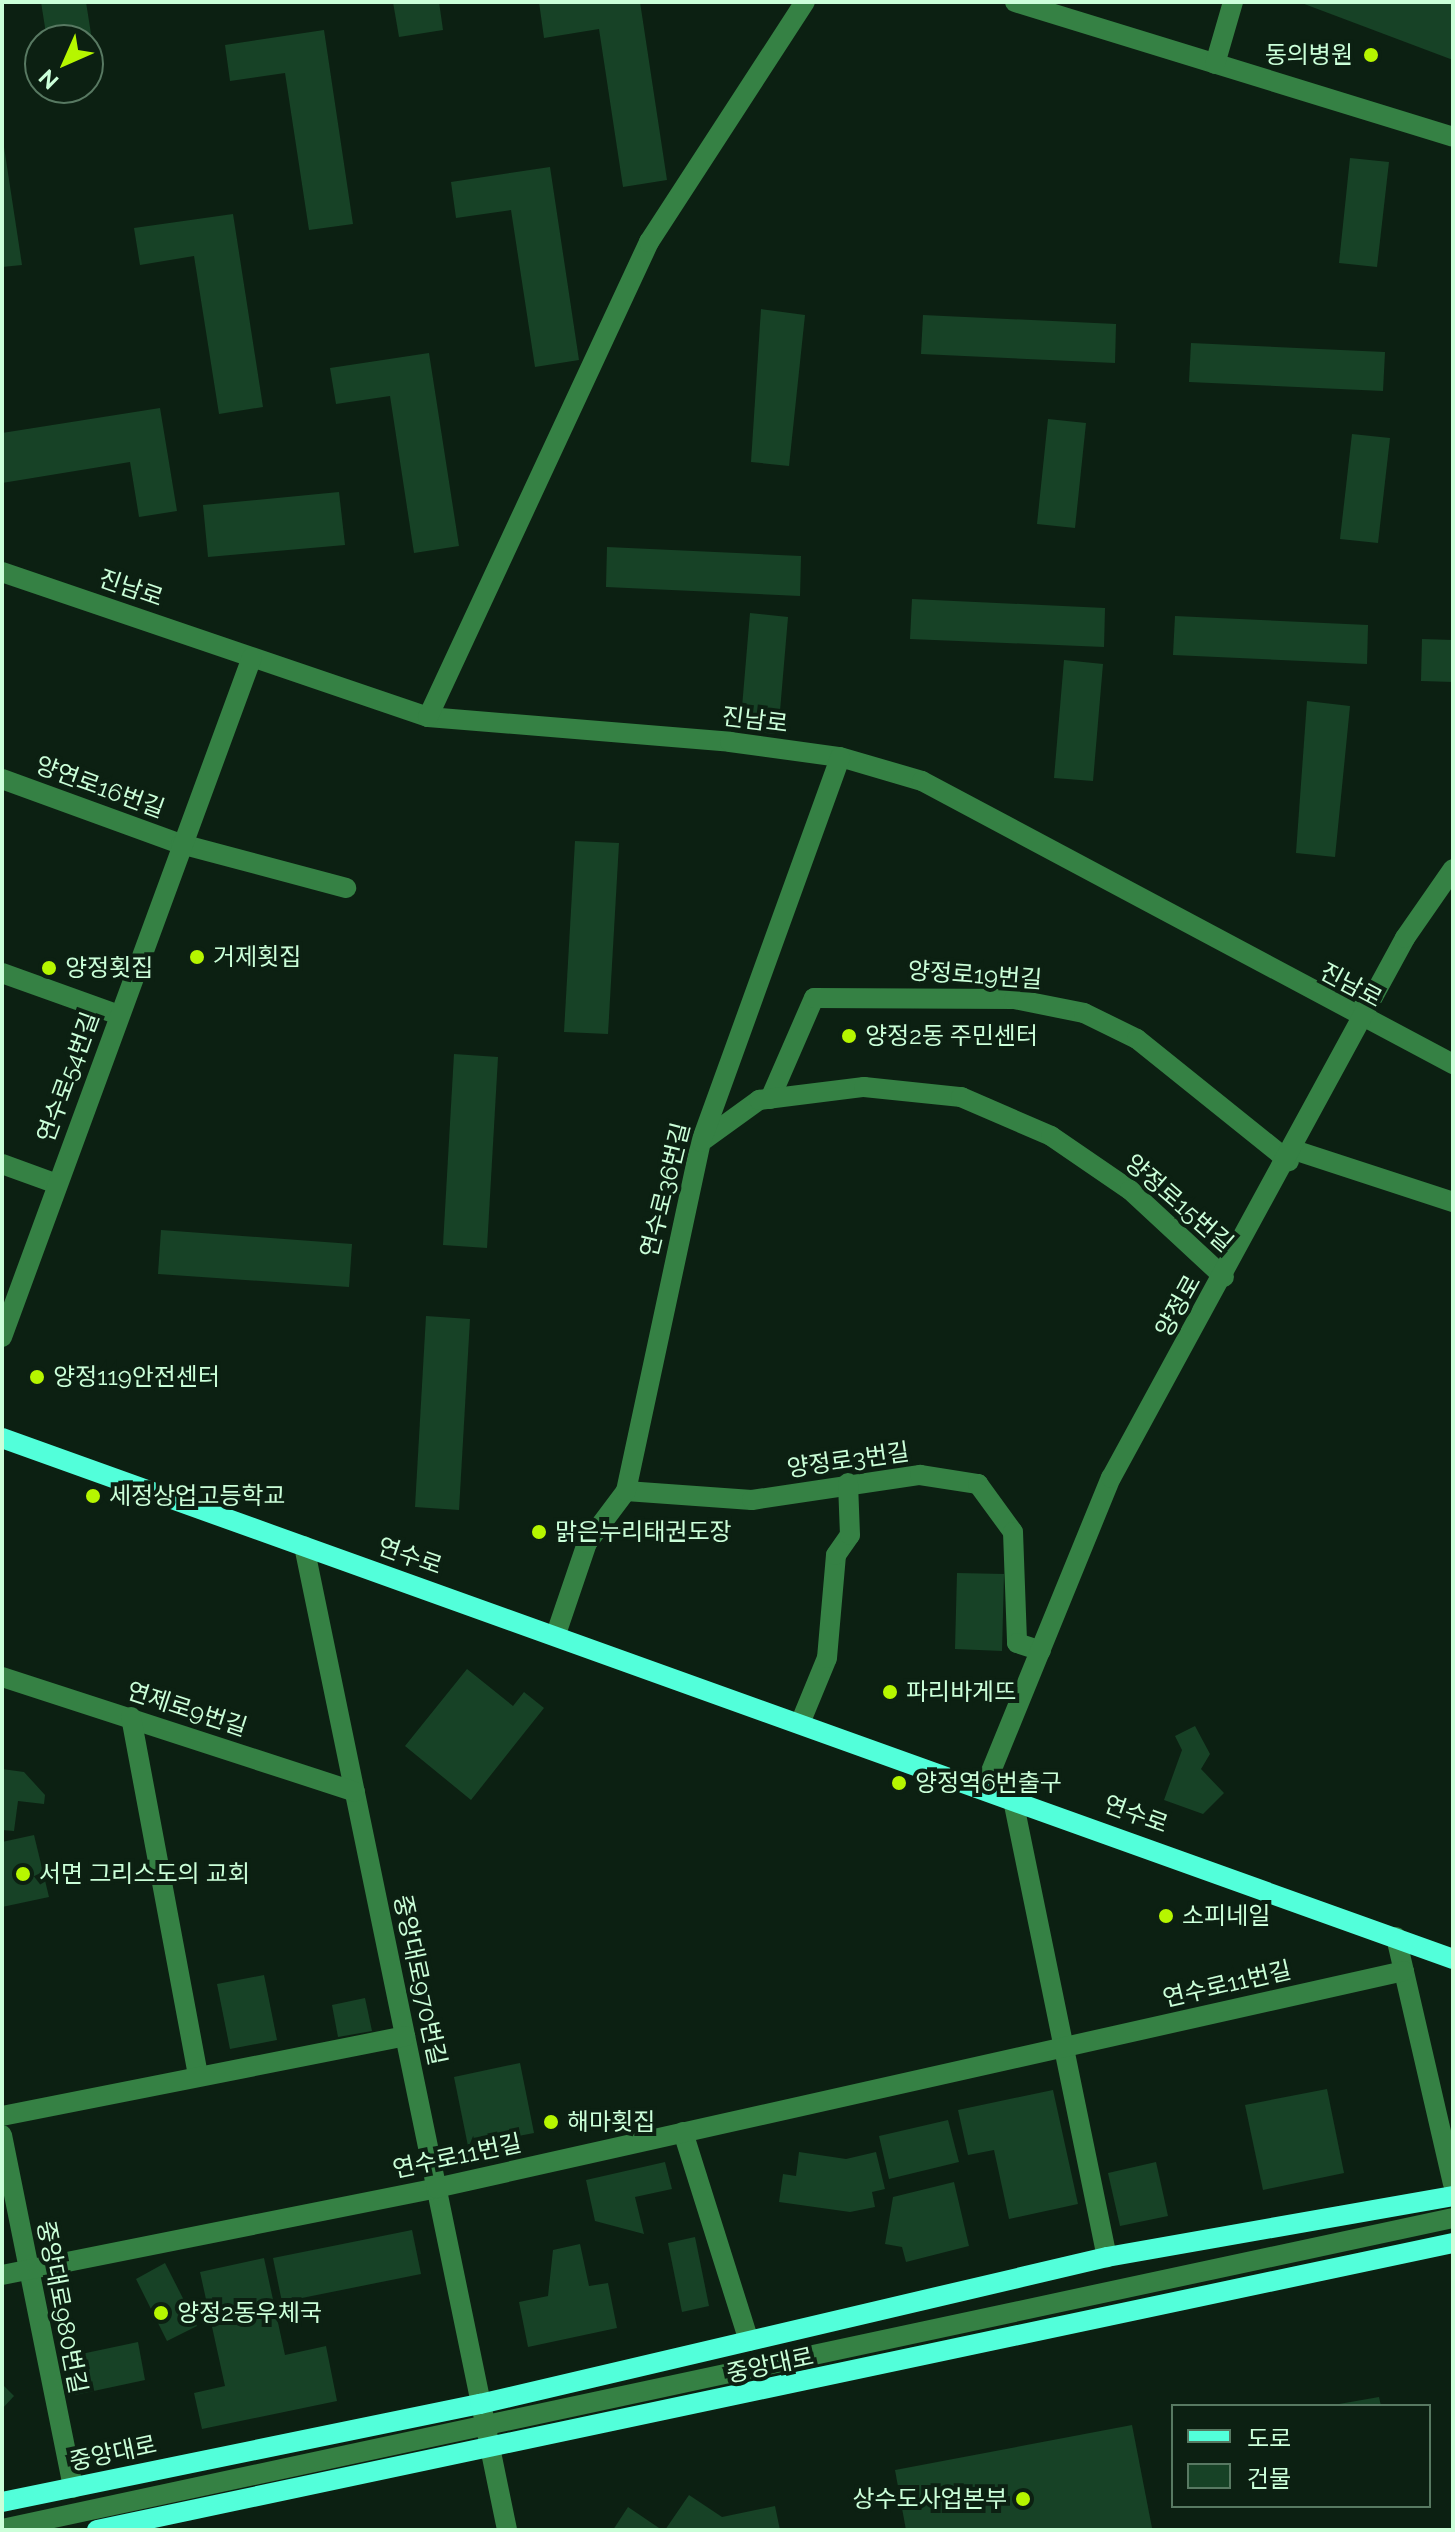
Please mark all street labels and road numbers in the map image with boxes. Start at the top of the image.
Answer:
street label: 진남로 [95,564,167,612]
street label: 진남로 [720,702,790,738]
street label: 양연로16번길 [32,750,168,824]
street label: 양정로19번길 [907,956,1043,994]
street label: 진남로 [1315,957,1387,1013]
street label: 연수로54번길 [31,1008,105,1146]
street label: 연수로36번길 [634,1120,696,1260]
street label: 양정로15번길 [1119,1148,1239,1258]
street label: 양정로 [1149,1270,1207,1342]
street label: 양정로3번길 [785,1437,911,1483]
street label: 연수로 [374,1532,446,1580]
street label: 연제로9번길 [123,1676,251,1742]
street label: 연수로 [1100,1789,1172,1839]
street label: 중앙대로970번길 [388,1892,452,2068]
street label: 연수로11번길 [1160,1955,1294,2013]
street label: 연수로11번길 [390,2128,524,2184]
street label: 중앙대로980번길 [31,2218,93,2396]
street label: 중앙대로 [724,2342,816,2388]
street label: 중앙대로 [67,2430,159,2476]

